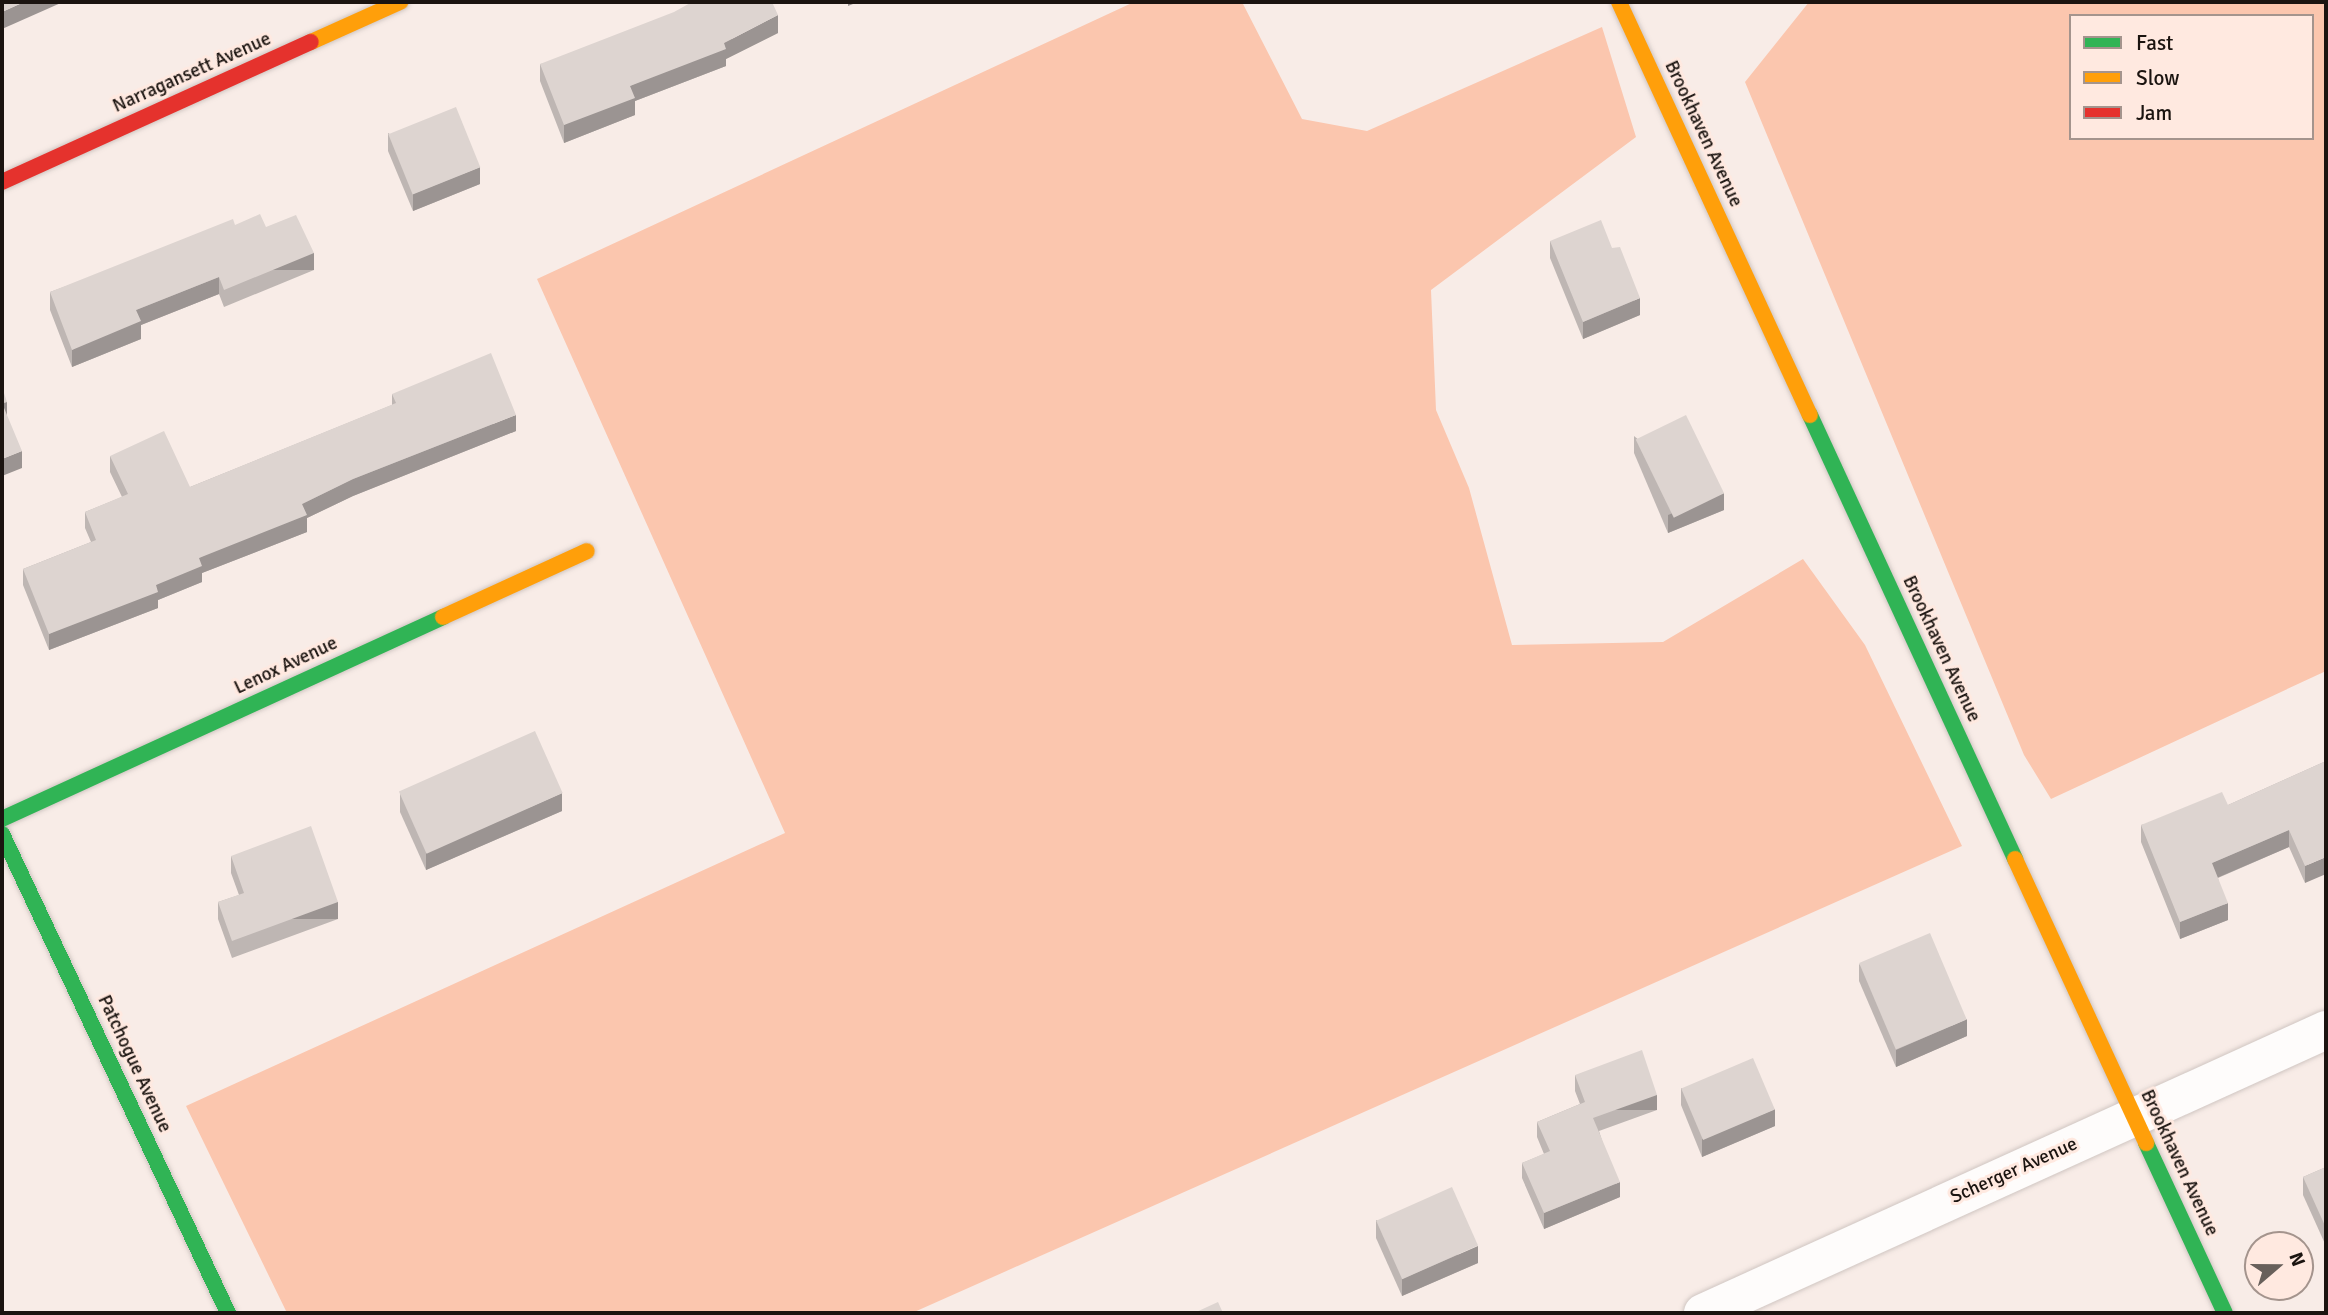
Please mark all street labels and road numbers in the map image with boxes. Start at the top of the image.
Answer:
street label: Narragansett Avenue [109,28,275,118]
street label: Brookhaven Avenue [1659,57,1747,211]
street label: Brookhaven Avenue [1897,572,1985,726]
street label: Lenox Avenue [231,632,341,700]
street label: Patchogue Avenue [92,992,176,1136]
street label: Brookhaven Avenue [2135,1086,2223,1240]
street label: Scherger Avenue [1947,1133,2081,1209]

